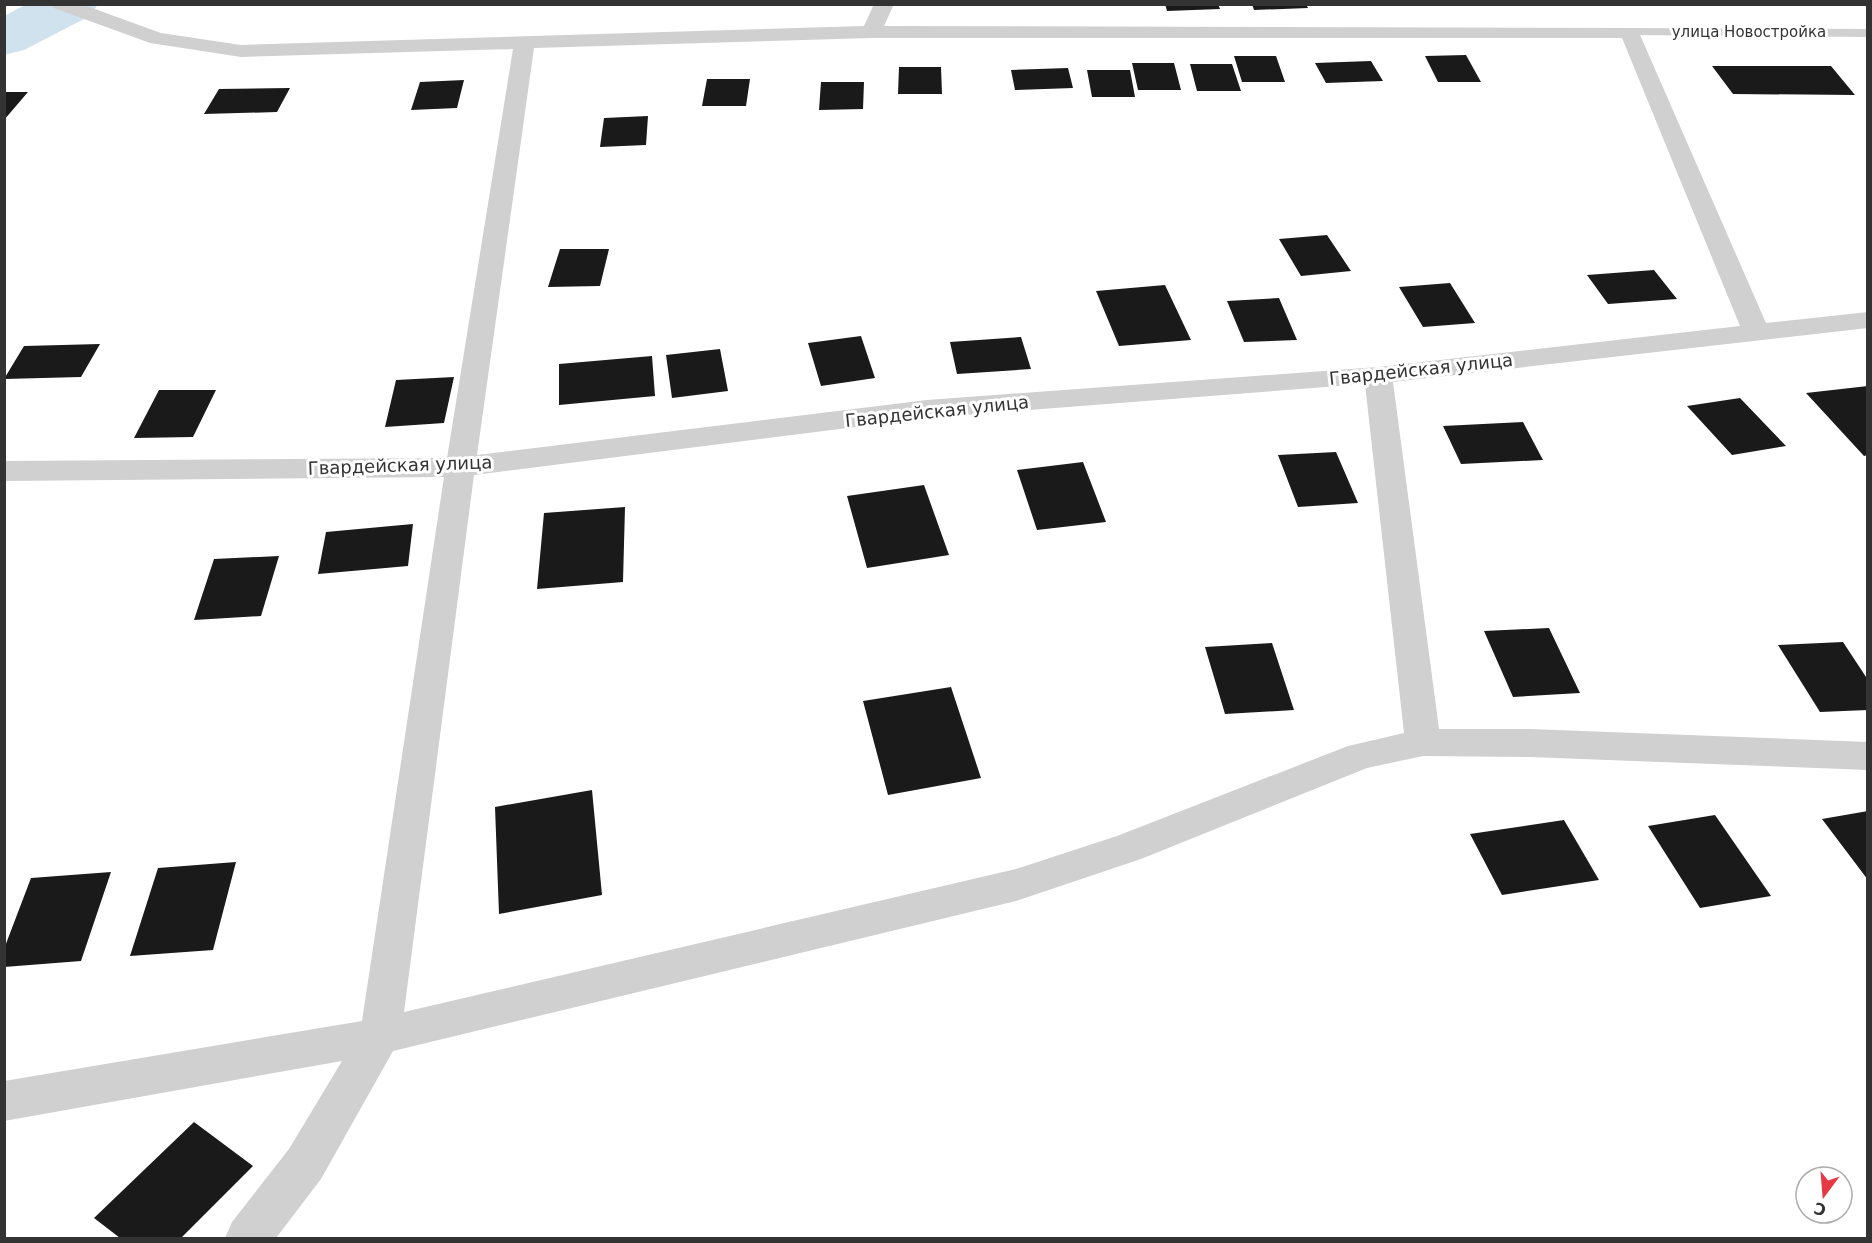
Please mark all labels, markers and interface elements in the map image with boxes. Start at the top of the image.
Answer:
street label: улица Новостройка [1672,23,1826,41]
street label: Гвардейская улица [1328,349,1514,389]
street label: Гвардейская улица [844,391,1030,431]
street label: Гвардейская улица [307,451,493,479]
north arrow [1794,1165,1854,1225]
text: С [1812,1198,1828,1220]

